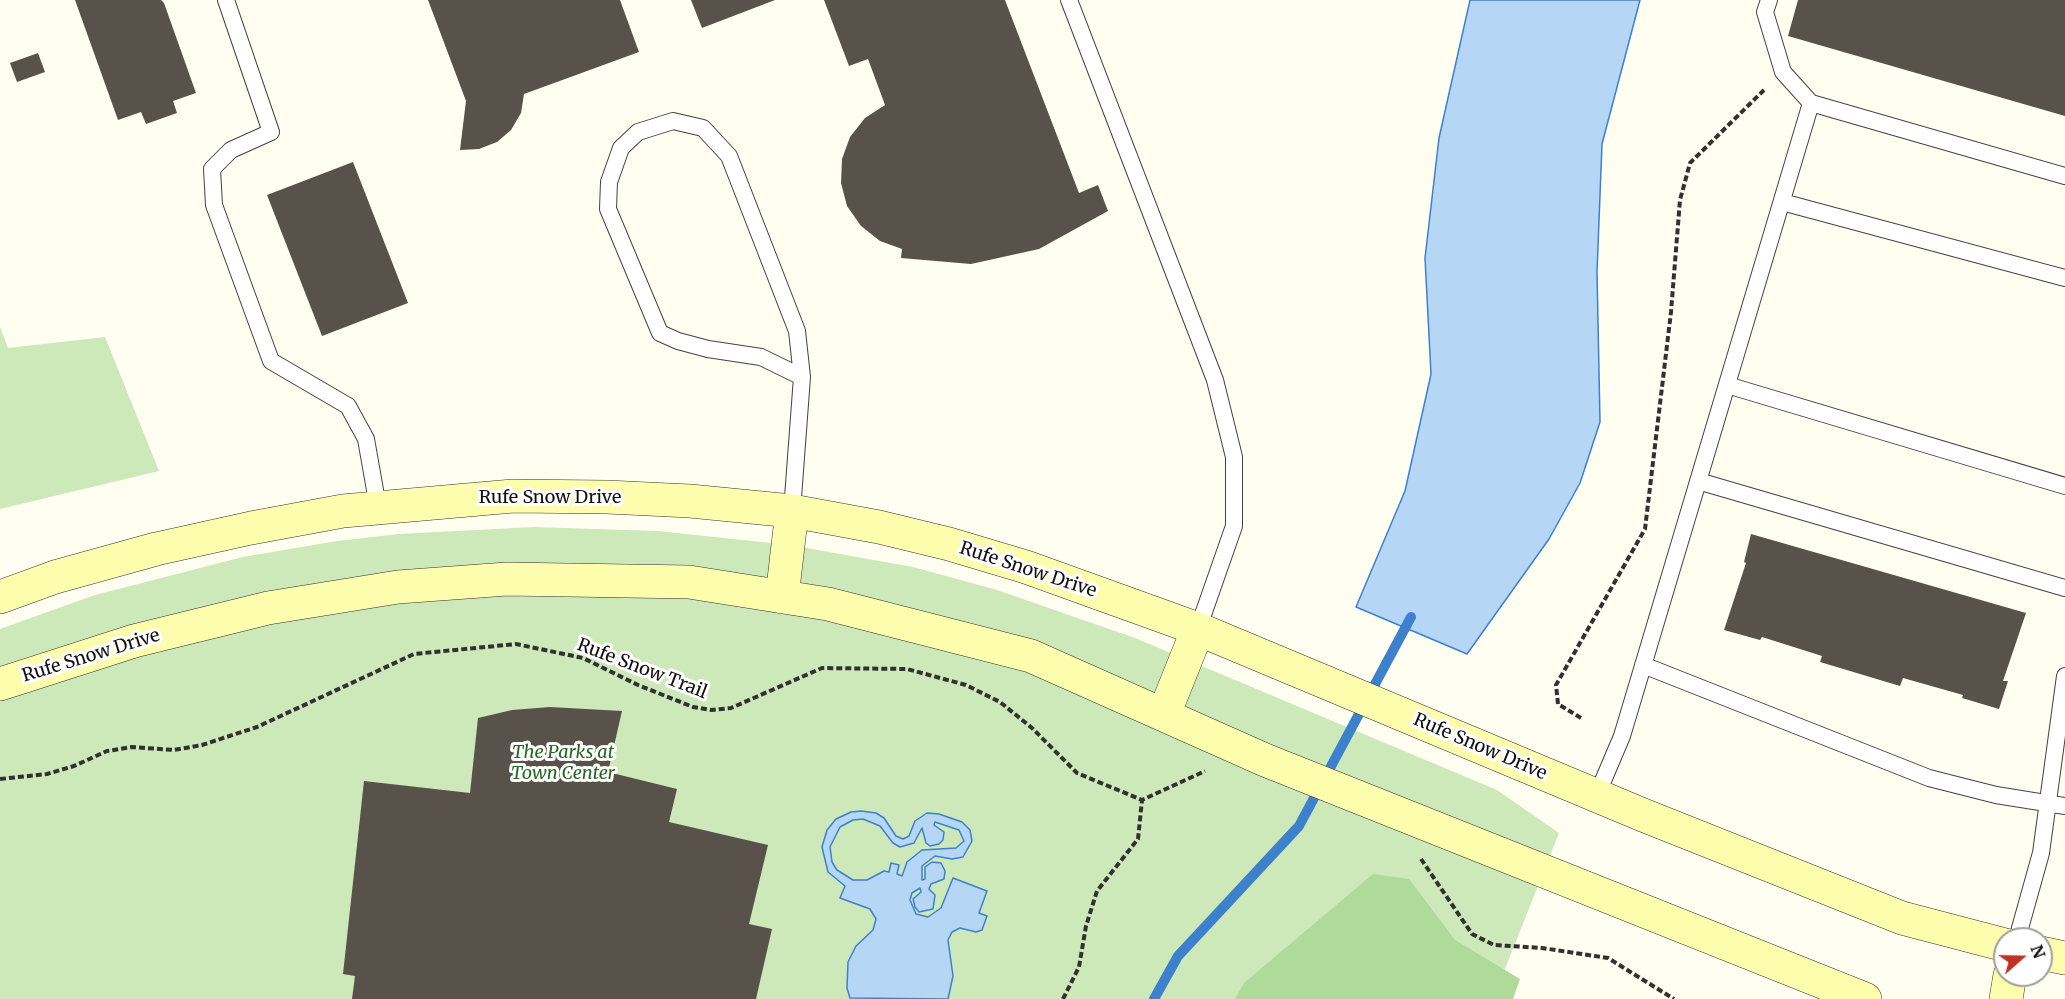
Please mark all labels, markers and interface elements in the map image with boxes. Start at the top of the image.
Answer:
street label: Rufe Snow Drive [479,487,621,509]
street label: Rufe Snow Drive [957,538,1099,602]
street label: Rufe Snow Drive [20,625,162,687]
street label: Rufe Snow Trail [574,634,710,704]
street label: Rufe Snow Drive [1410,709,1550,785]
park label: The Parks at Town Center [511,742,615,784]
north arrow [1993,927,2053,987]
text: N [2026,942,2050,961]

